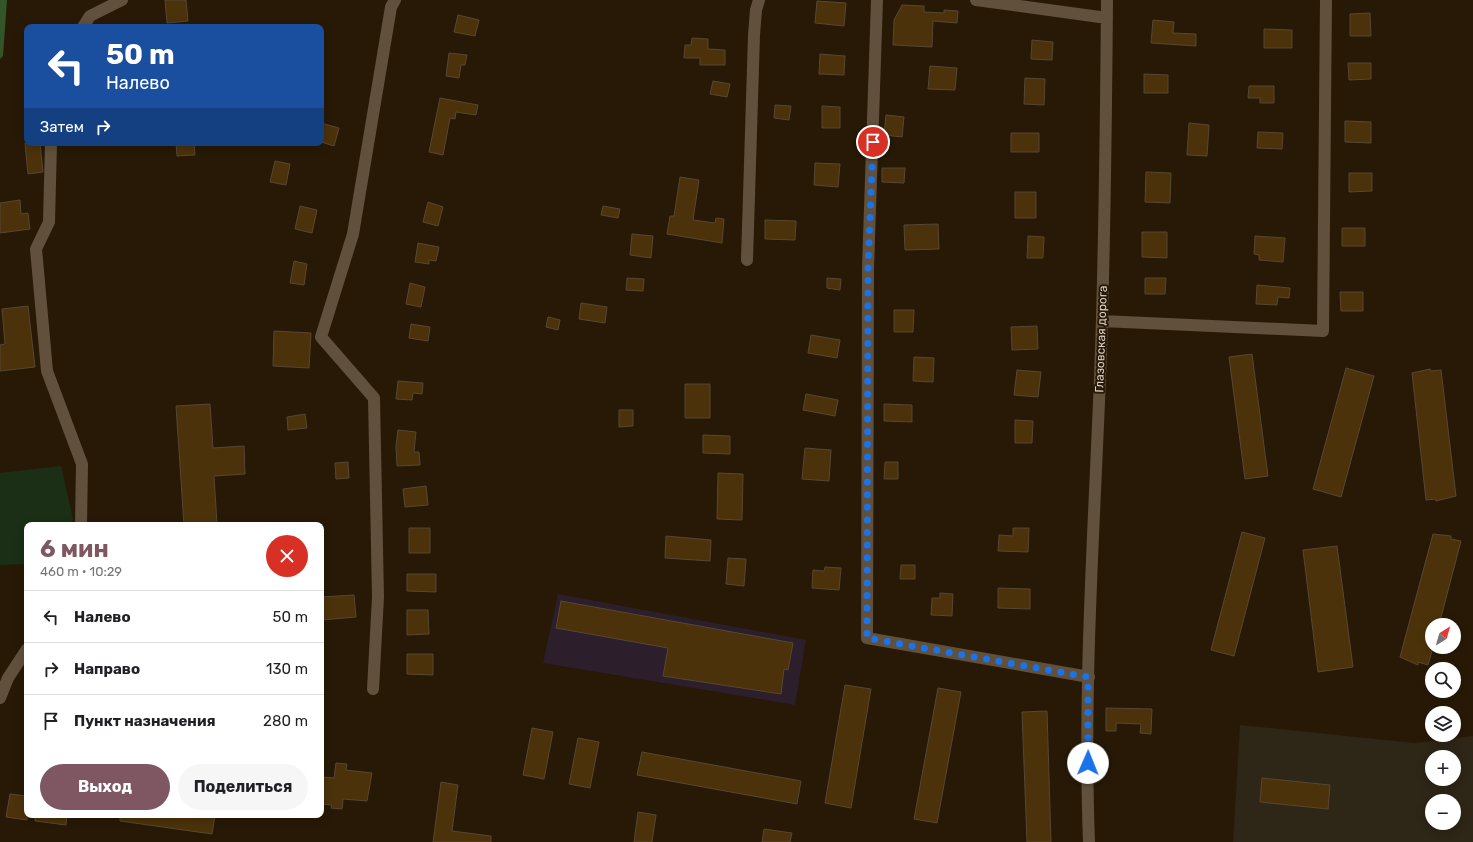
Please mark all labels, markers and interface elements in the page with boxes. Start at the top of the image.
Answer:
text: 50 m [106,38,175,71]
icon: left [40,40,92,92]
text: Налево [106,72,170,94]
icon: right [92,116,114,138]
text: Затем [40,118,84,136]
pin [856,125,890,159]
icon: arrive [862,131,884,153]
street label: Глазовская дорога [1092,285,1110,393]
text: 6 мин [40,535,109,563]
button: close [266,535,308,577]
text: 460 m · 10:29 [40,564,122,579]
icon: left [40,606,62,628]
text: Налево [74,608,131,626]
text: 50 m [273,608,308,626]
north arrow [1425,618,1461,654]
map controls [1425,618,1461,830]
icon: right [40,658,62,680]
text: Направо [74,660,140,678]
text: 130 m [266,660,308,678]
button: search [1425,662,1461,698]
button: layers [1425,706,1461,742]
icon: arrive [40,710,62,732]
text: Пункт назначения [74,712,216,730]
text: 280 m [263,712,308,730]
position arrow [1067,742,1109,784]
button: + [1425,750,1461,786]
button: Выход [40,764,170,810]
button: Поделиться [178,764,308,810]
button: − [1425,794,1461,830]

